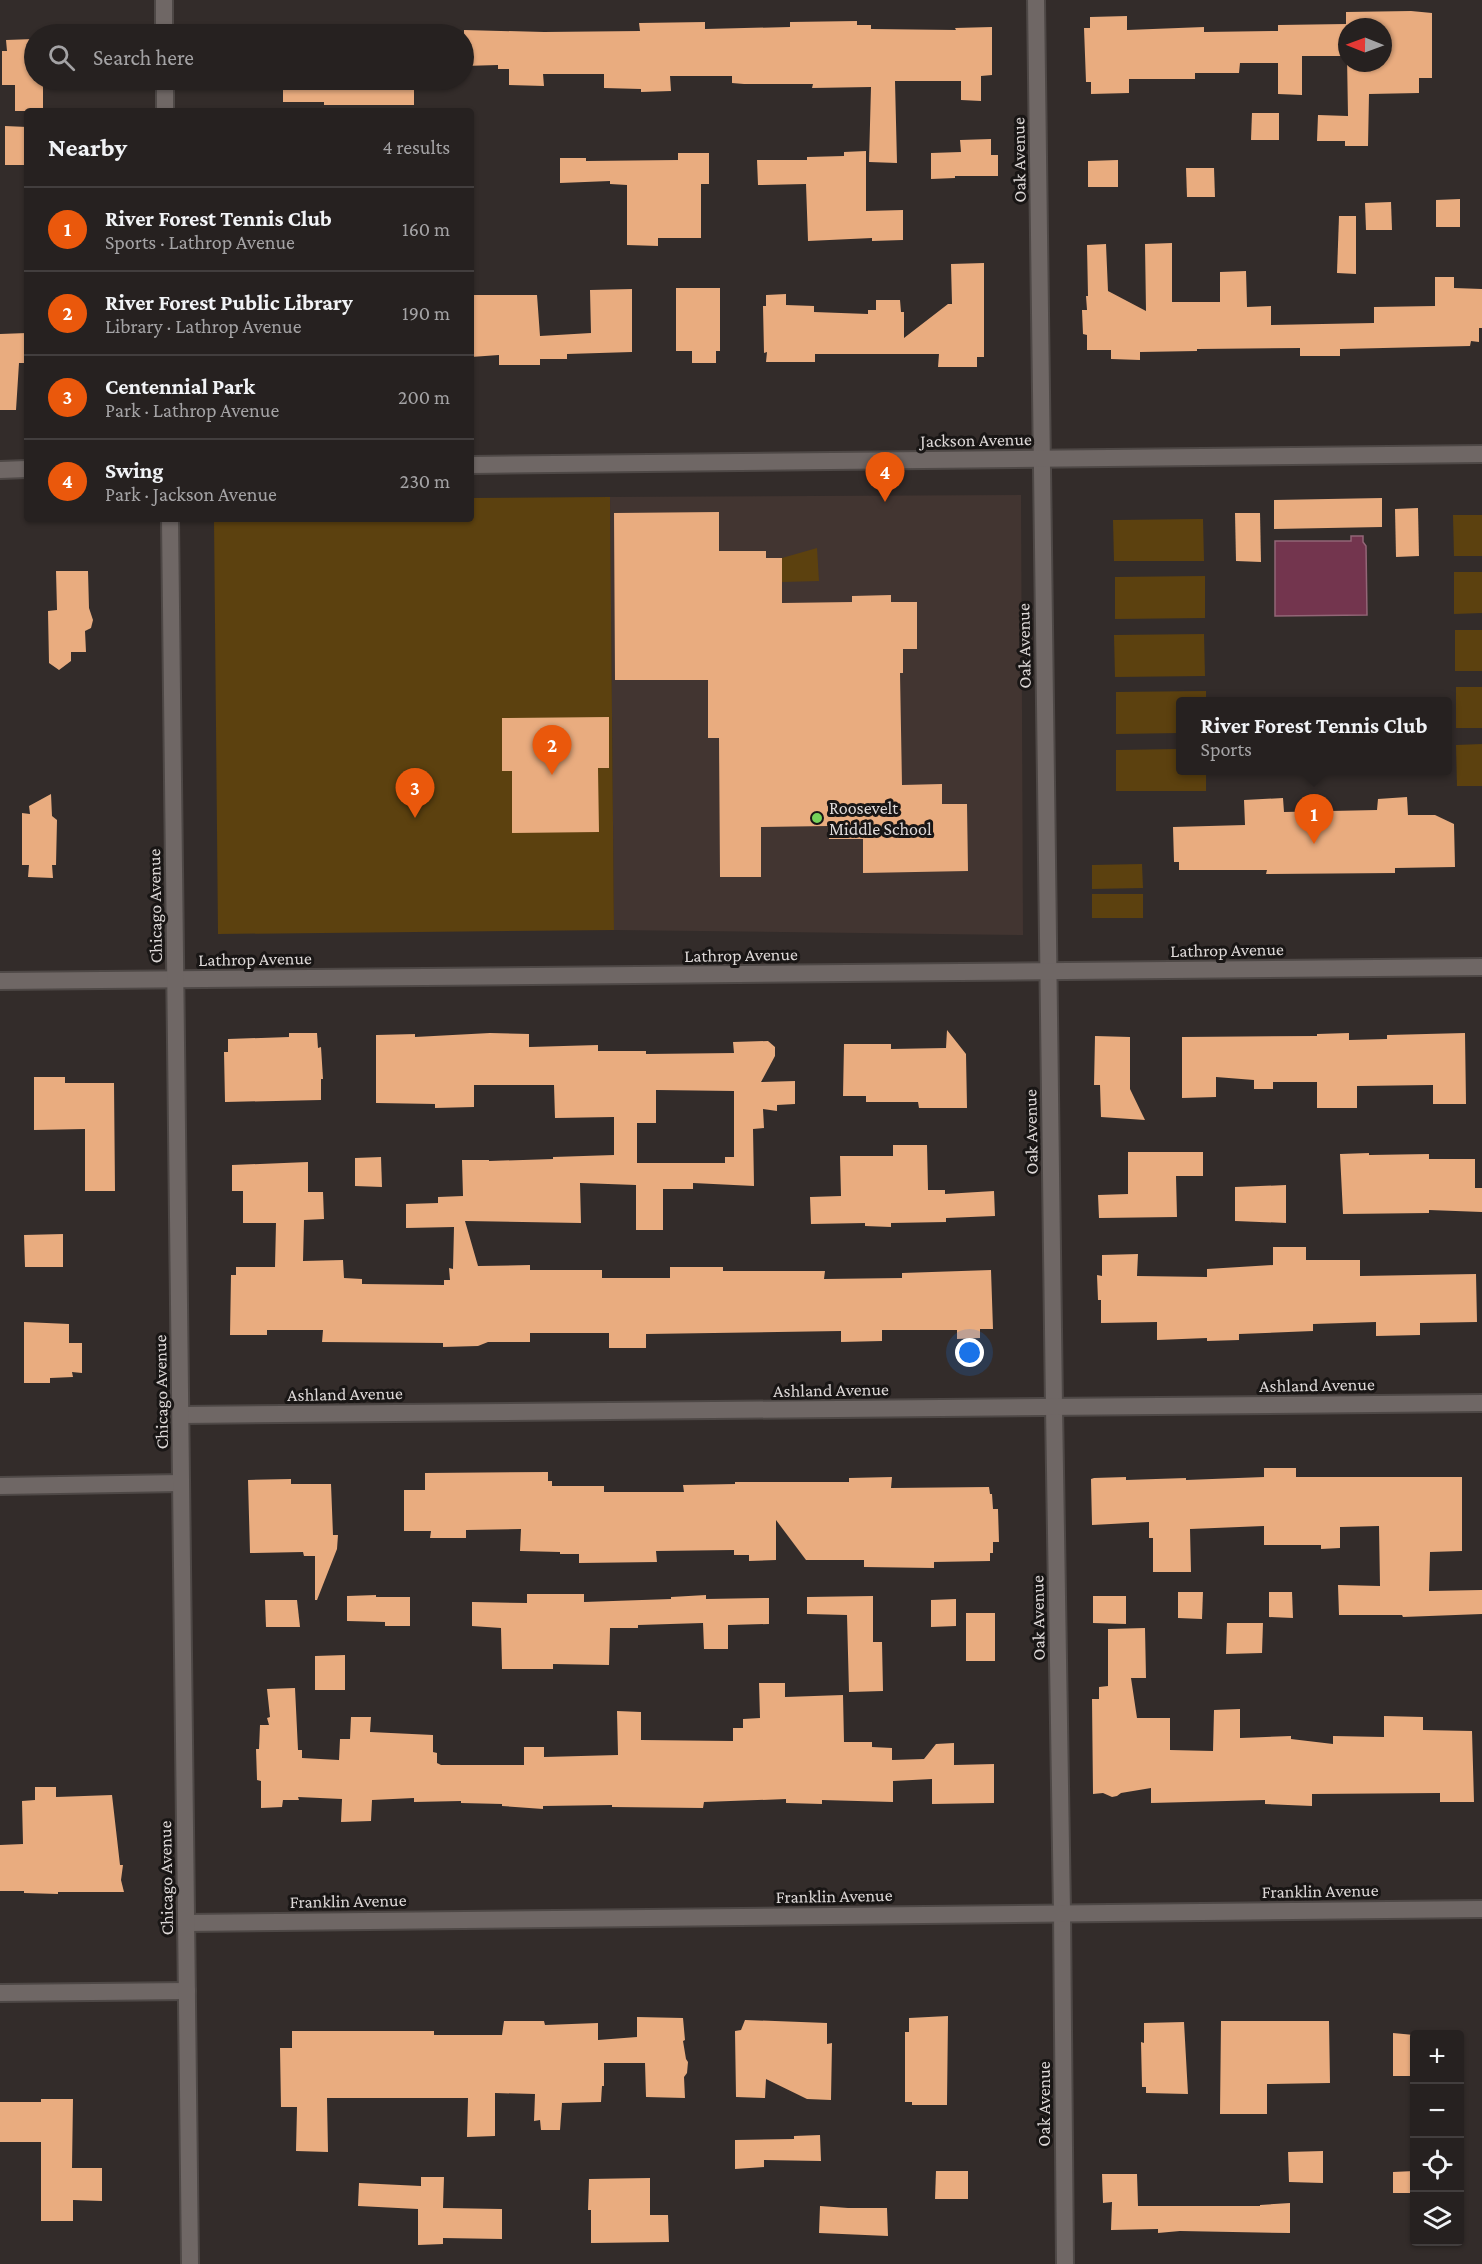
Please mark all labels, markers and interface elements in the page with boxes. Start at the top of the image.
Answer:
north arrow [1338,18,1392,72]
search box [24,24,474,90]
icon: search [45,41,78,74]
text: Search here [93,45,194,70]
street label: Oak Avenue [1008,117,1030,203]
text: Nearby [48,133,127,162]
text: 4 results [383,136,450,158]
text: River Forest Tennis Club [105,206,332,231]
text: 1 [64,218,71,240]
text: 160 m [402,218,450,240]
text: Sports · Lathrop Avenue [105,231,295,253]
text: River Forest Public Library [105,290,353,315]
text: 2 [62,302,73,324]
text: 190 m [402,302,450,324]
text: Library · Lathrop Avenue [105,315,301,337]
text: Centennial Park [105,374,255,399]
text: 3 [63,386,72,408]
text: 200 m [398,386,450,408]
text: Park · Lathrop Avenue [105,399,279,421]
street label: Jackson Avenue [918,429,1032,451]
pin: 4 [866,452,904,502]
text: Swing [105,458,163,483]
text: 4 [62,470,73,492]
text: 230 m [400,470,450,492]
text: Park · Jackson Avenue [105,483,277,505]
street label: Oak Avenue [1013,603,1035,689]
popup [1176,697,1452,775]
text: River Forest Tennis Club [1201,713,1427,738]
pin: 2 [532,726,572,775]
text: Sports [1201,738,1252,760]
pin: 3 [396,768,434,818]
pin: 1 [1294,794,1334,844]
place label: Roosevelt Middle School [829,798,932,839]
marker: Roosevelt Middle School [810,811,824,825]
street label: Chicago Avenue [144,848,166,964]
street label: Lathrop Avenue [1170,939,1284,961]
street label: Lathrop Avenue [684,944,798,966]
street label: Lathrop Avenue [198,948,312,970]
street label: Oak Avenue [1020,1089,1042,1175]
street label: Chicago Avenue [150,1334,172,1450]
your location [955,1338,984,1367]
street label: Ashland Avenue [1259,1374,1375,1396]
street label: Ashland Avenue [773,1379,889,1401]
street label: Ashland Avenue [287,1383,403,1405]
street label: Oak Avenue [1027,1575,1049,1661]
street label: Chicago Avenue [155,1820,177,1936]
street label: Franklin Avenue [1261,1880,1379,1902]
street label: Franklin Avenue [775,1885,893,1907]
street label: Franklin Avenue [289,1890,407,1912]
map controls [1410,2030,1464,2246]
button: + [1410,2030,1464,2084]
street label: Oak Avenue [1034,2061,1054,2147]
button: − [1410,2084,1464,2138]
button: locate [1410,2138,1464,2192]
button: layers [1410,2192,1464,2246]

